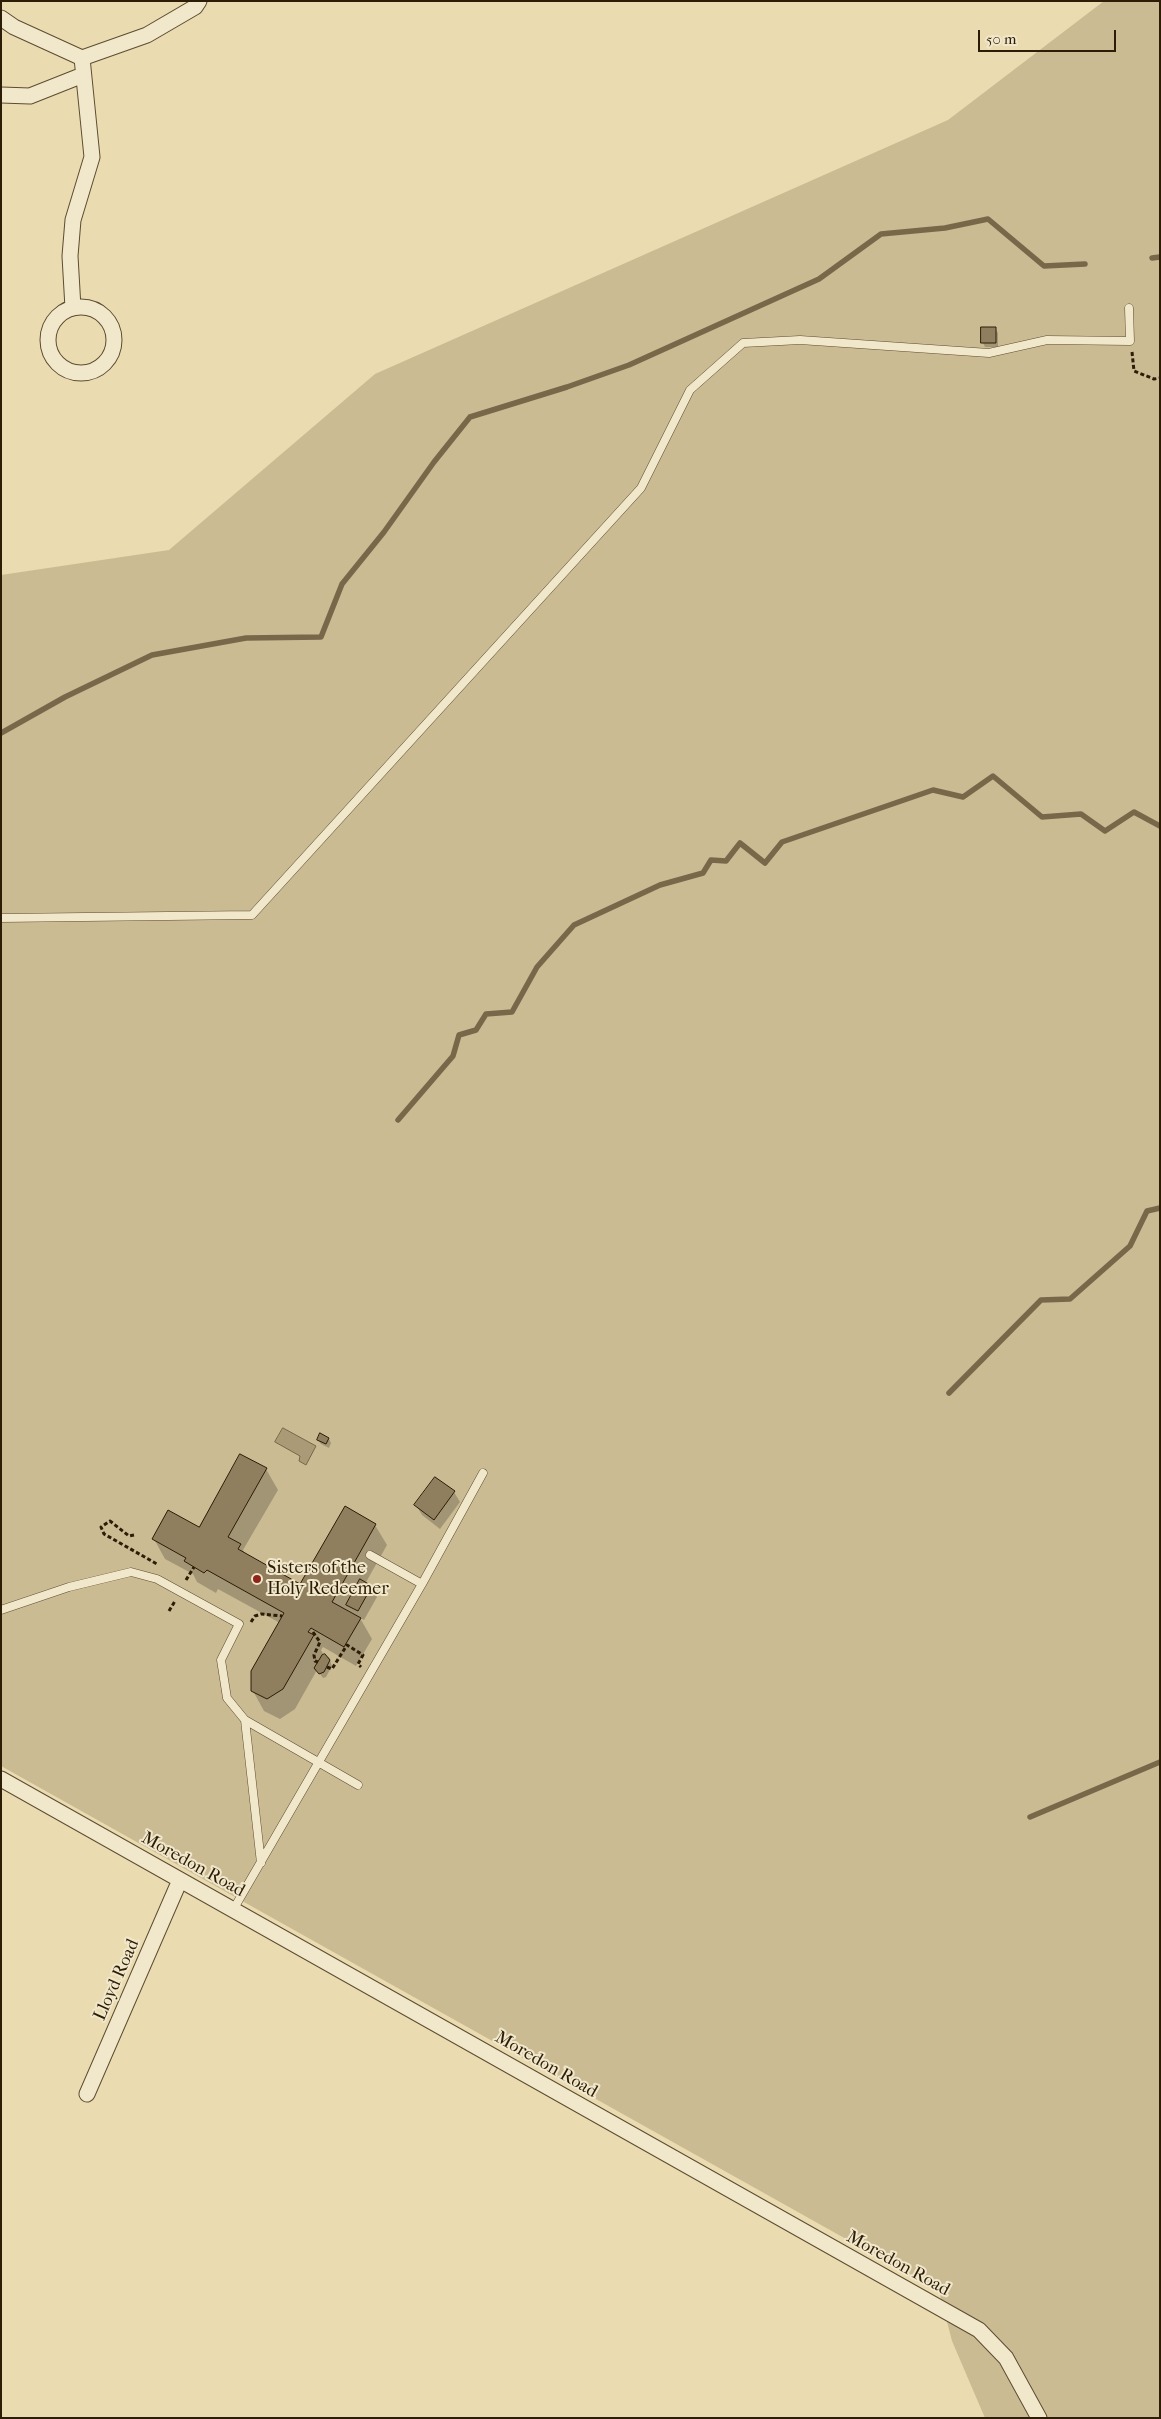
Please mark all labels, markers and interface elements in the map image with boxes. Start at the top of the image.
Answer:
scale bar [981,20,1118,52]
text: 50 m [986,30,1016,48]
place label: Sisters of the Holy Redeemer [267,1558,389,1600]
marker: Sisters of the Holy Redeemer [251,1573,263,1585]
street label: Moredon Road [138,1828,248,1902]
street label: Lloyd Road [89,1936,145,2024]
street label: Moredon Road [491,2027,601,2103]
street label: Moredon Road [843,2227,953,2301]

